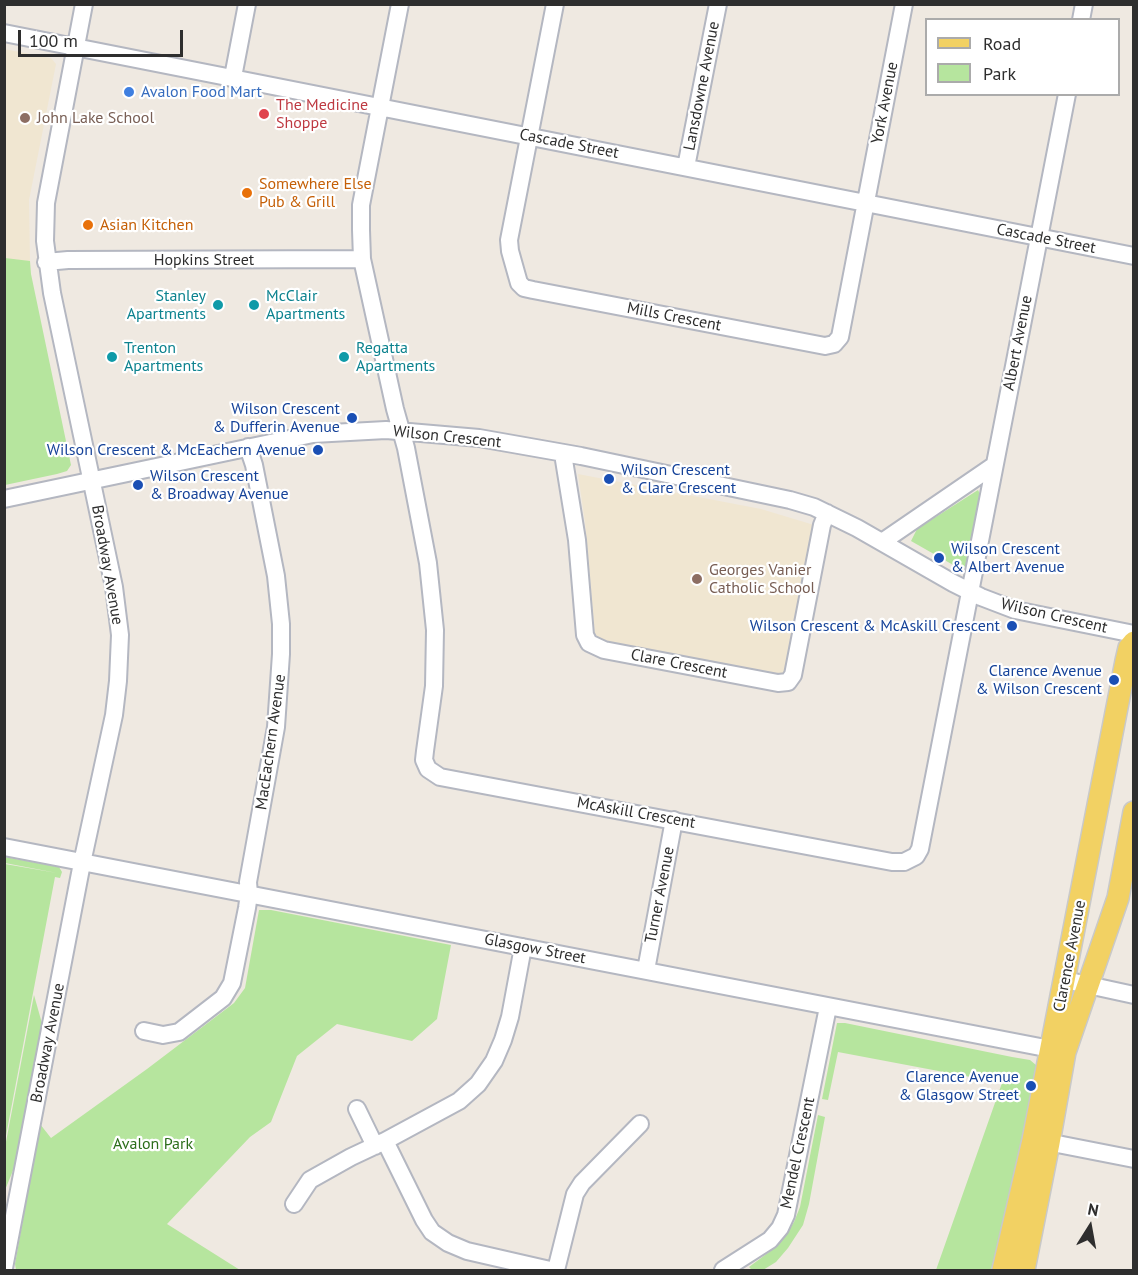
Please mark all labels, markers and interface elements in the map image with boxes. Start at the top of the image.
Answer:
scale bar [21,18,186,56]
legend [925,18,1120,96]
street label: Lansdowne Avenue [680,20,724,152]
text: 100 m [29,29,78,52]
text: Road [983,32,1021,55]
street label: York Avenue [868,60,902,146]
text: Park [983,62,1016,85]
place label: Avalon Food Mart [141,82,262,102]
marker: Avalon Food Mart [122,85,136,99]
place label: The Medicine Shoppe [276,95,368,133]
marker: The Medicine Shoppe [257,107,271,121]
place label: John Lake School [37,108,154,128]
marker: John Lake School [18,111,32,125]
street label: Cascade Street [518,125,620,163]
place label: Somewhere Else Pub & Grill [259,174,372,212]
marker: Somewhere Else Pub & Grill [240,186,254,200]
place label: Asian Kitchen [100,215,193,235]
marker: Asian Kitchen [81,218,95,232]
street label: Cascade Street [995,220,1097,258]
street label: Hopkins Street [154,250,254,270]
place label: Stanley Apartments [127,286,206,324]
place label: McClair Apartments [266,286,345,324]
street label: Albert Avenue [999,294,1037,392]
marker: Stanley Apartments [211,298,225,312]
marker: McClair Apartments [247,298,261,312]
street label: Mills Crescent [625,298,723,336]
place label: Trenton Apartments [124,338,203,376]
place label: Regatta Apartments [356,338,435,376]
marker: Trenton Apartments [105,350,119,364]
marker: Regatta Apartments [337,350,351,364]
place label: Wilson Crescent & Dufferin Avenue [213,399,340,437]
marker: Wilson Crescent & Dufferin Avenue [345,411,359,425]
street label: Wilson Crescent [392,422,502,452]
place label: Wilson Crescent & McEachern Avenue [47,440,306,460]
marker: Wilson Crescent & McEachern Avenue [311,443,325,457]
place label: Wilson Crescent & Clare Crescent [621,460,736,498]
place label: Wilson Crescent & Broadway Avenue [150,466,289,504]
marker: Wilson Crescent & Clare Crescent [602,472,616,486]
marker: Wilson Crescent & Broadway Avenue [131,478,145,492]
street label: Broadway Avenue [87,504,127,626]
place label: Wilson Crescent & Albert Avenue [951,539,1065,577]
marker: Wilson Crescent & Albert Avenue [932,551,946,565]
place label: Georges Vanier Catholic School [709,560,815,598]
marker: Georges Vanier Catholic School [690,572,704,586]
street label: Wilson Crescent [999,594,1109,638]
place label: Wilson Crescent & McAskill Crescent [750,616,1000,636]
marker: Wilson Crescent & McAskill Crescent [1005,619,1019,633]
street label: Clare Crescent [629,645,729,683]
place label: Clarence Avenue & Wilson Crescent [976,661,1102,699]
street label: MacEachern Avenue [252,673,290,811]
marker: Clarence Avenue & Wilson Crescent [1107,673,1121,687]
street label: McAskill Crescent [575,793,697,833]
street label: Turner Avenue [641,845,679,945]
street label: Clarence Avenue [1050,899,1090,1013]
street label: Glasgow Street [483,930,587,968]
street label: Broadway Avenue [27,982,69,1104]
place label: Clarence Avenue & Glasgow Street [899,1067,1019,1105]
marker: Clarence Avenue & Glasgow Street [1024,1079,1038,1093]
street label: Mendel Crescent [777,1095,819,1211]
park label: Avalon Park [113,1134,193,1154]
north arrow [1060,1197,1120,1257]
text: N [1086,1199,1100,1220]

